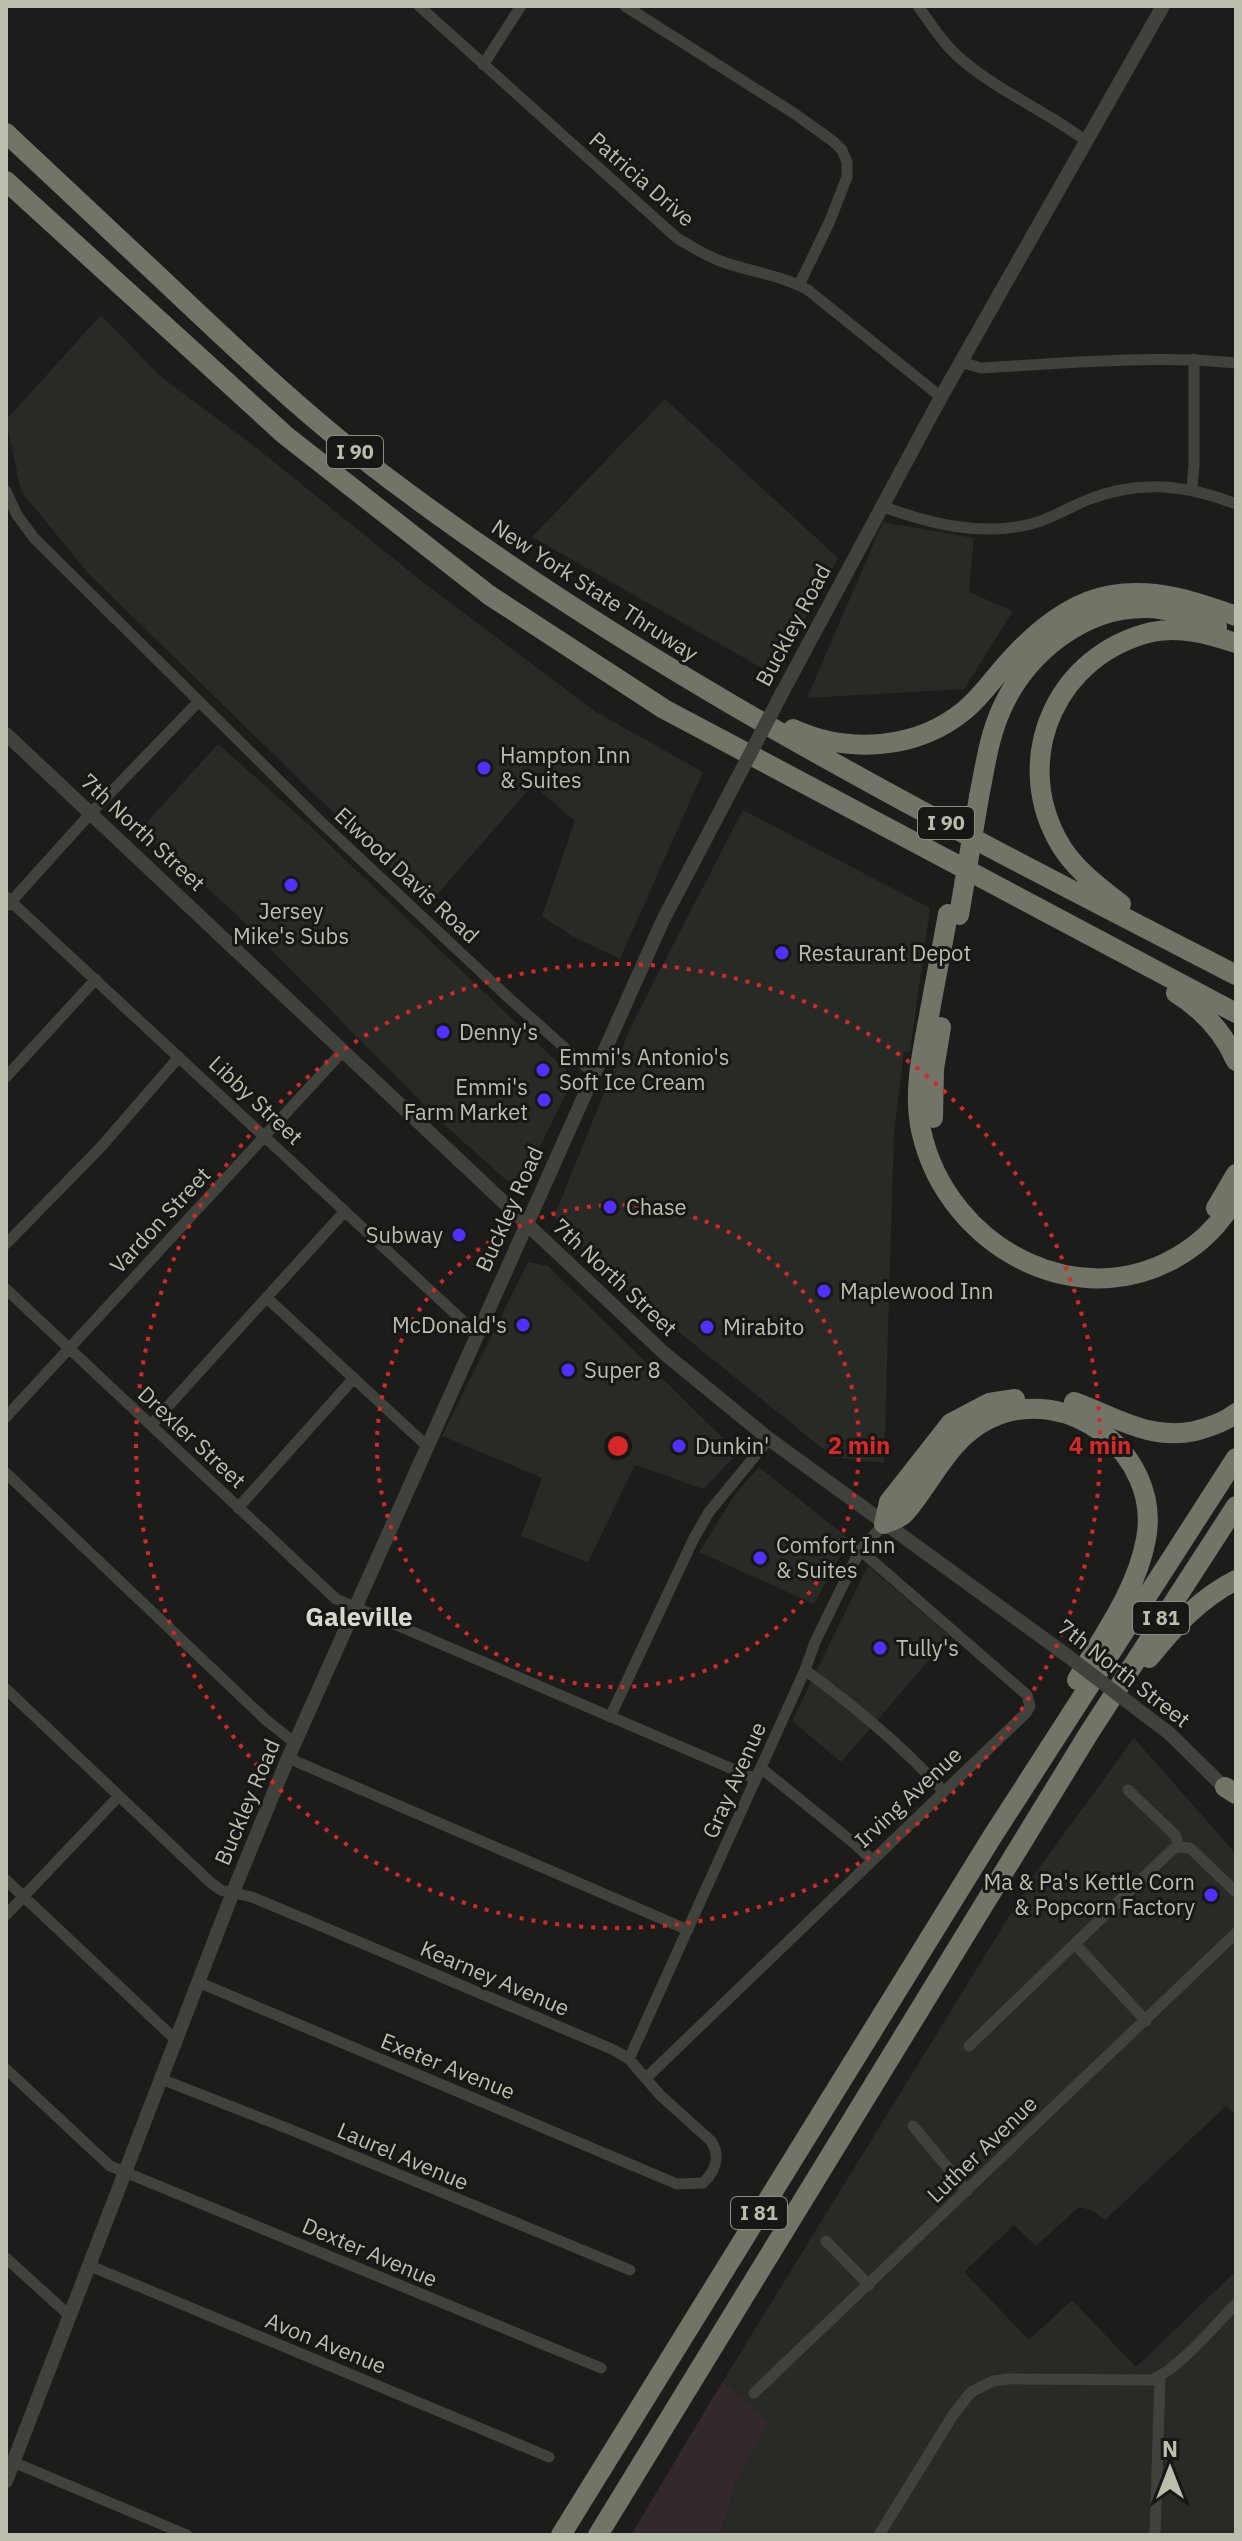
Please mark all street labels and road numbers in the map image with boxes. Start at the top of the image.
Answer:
street label: Patricia Drive [583,125,701,232]
road number: I 90 [327,436,383,468]
street label: New York State Thruway [486,512,704,667]
street label: Buckley Road [748,559,837,691]
street label: 7th North Street [75,766,212,897]
street label: Elwood Davis Road [329,800,486,949]
road number: I 90 [918,807,974,839]
street label: Libby Street [203,1049,310,1151]
street label: Buckley Road [468,1142,549,1276]
street label: Vardon Street [103,1160,216,1279]
street label: 7th North Street [547,1211,684,1342]
street label: Drexler Street [132,1379,252,1494]
road number: I 81 [1133,1602,1189,1634]
street label: 7th North Street [1052,1612,1196,1733]
street label: Gray Avenue [695,1717,772,1843]
street label: Buckley Road [207,1734,286,1869]
street label: Irving Avenue [848,1740,967,1854]
street label: Kearney Avenue [416,1933,574,2022]
street label: Exeter Avenue [377,2025,520,2106]
street label: Luther Avenue [920,2089,1043,2209]
street label: Laurel Avenue [333,2115,473,2196]
road number: I 81 [731,2197,787,2229]
street label: Dexter Avenue [298,2210,442,2293]
street label: Avon Avenue [262,2305,391,2380]

